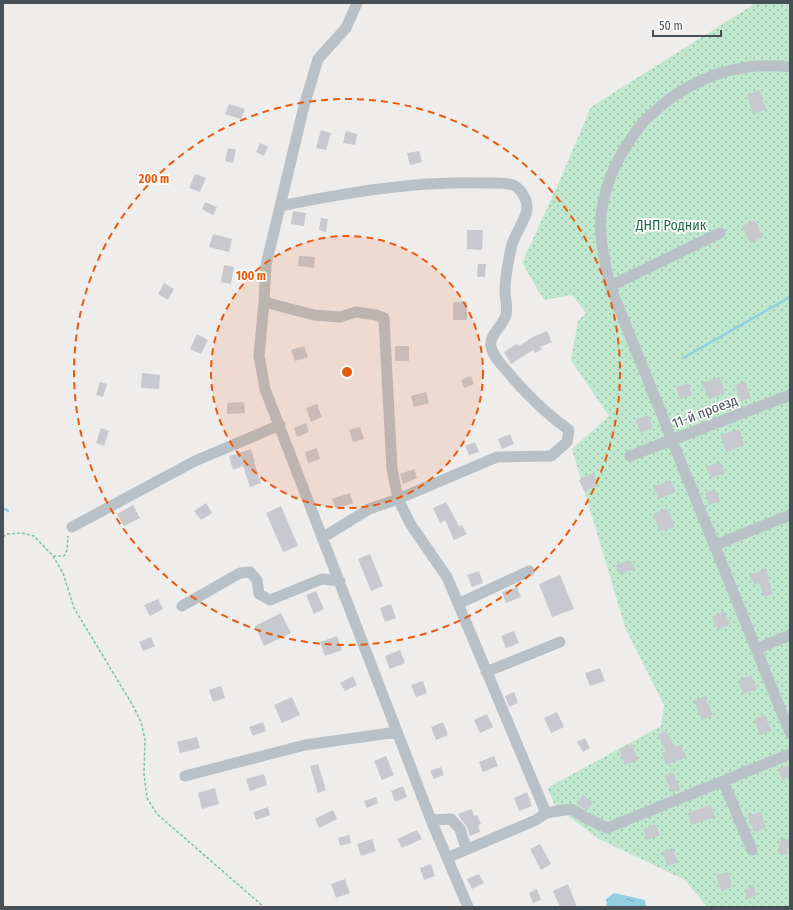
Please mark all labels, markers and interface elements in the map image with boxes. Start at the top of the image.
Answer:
scale bar [653,12,721,38]
text: 50 m [659,19,683,33]
text: 200 m [138,172,169,186]
park label: ДНП Родник [635,217,707,234]
text: 100 m [236,269,266,283]
centre of rings [340,365,354,379]
street label: 11-й проезд [670,392,740,432]

